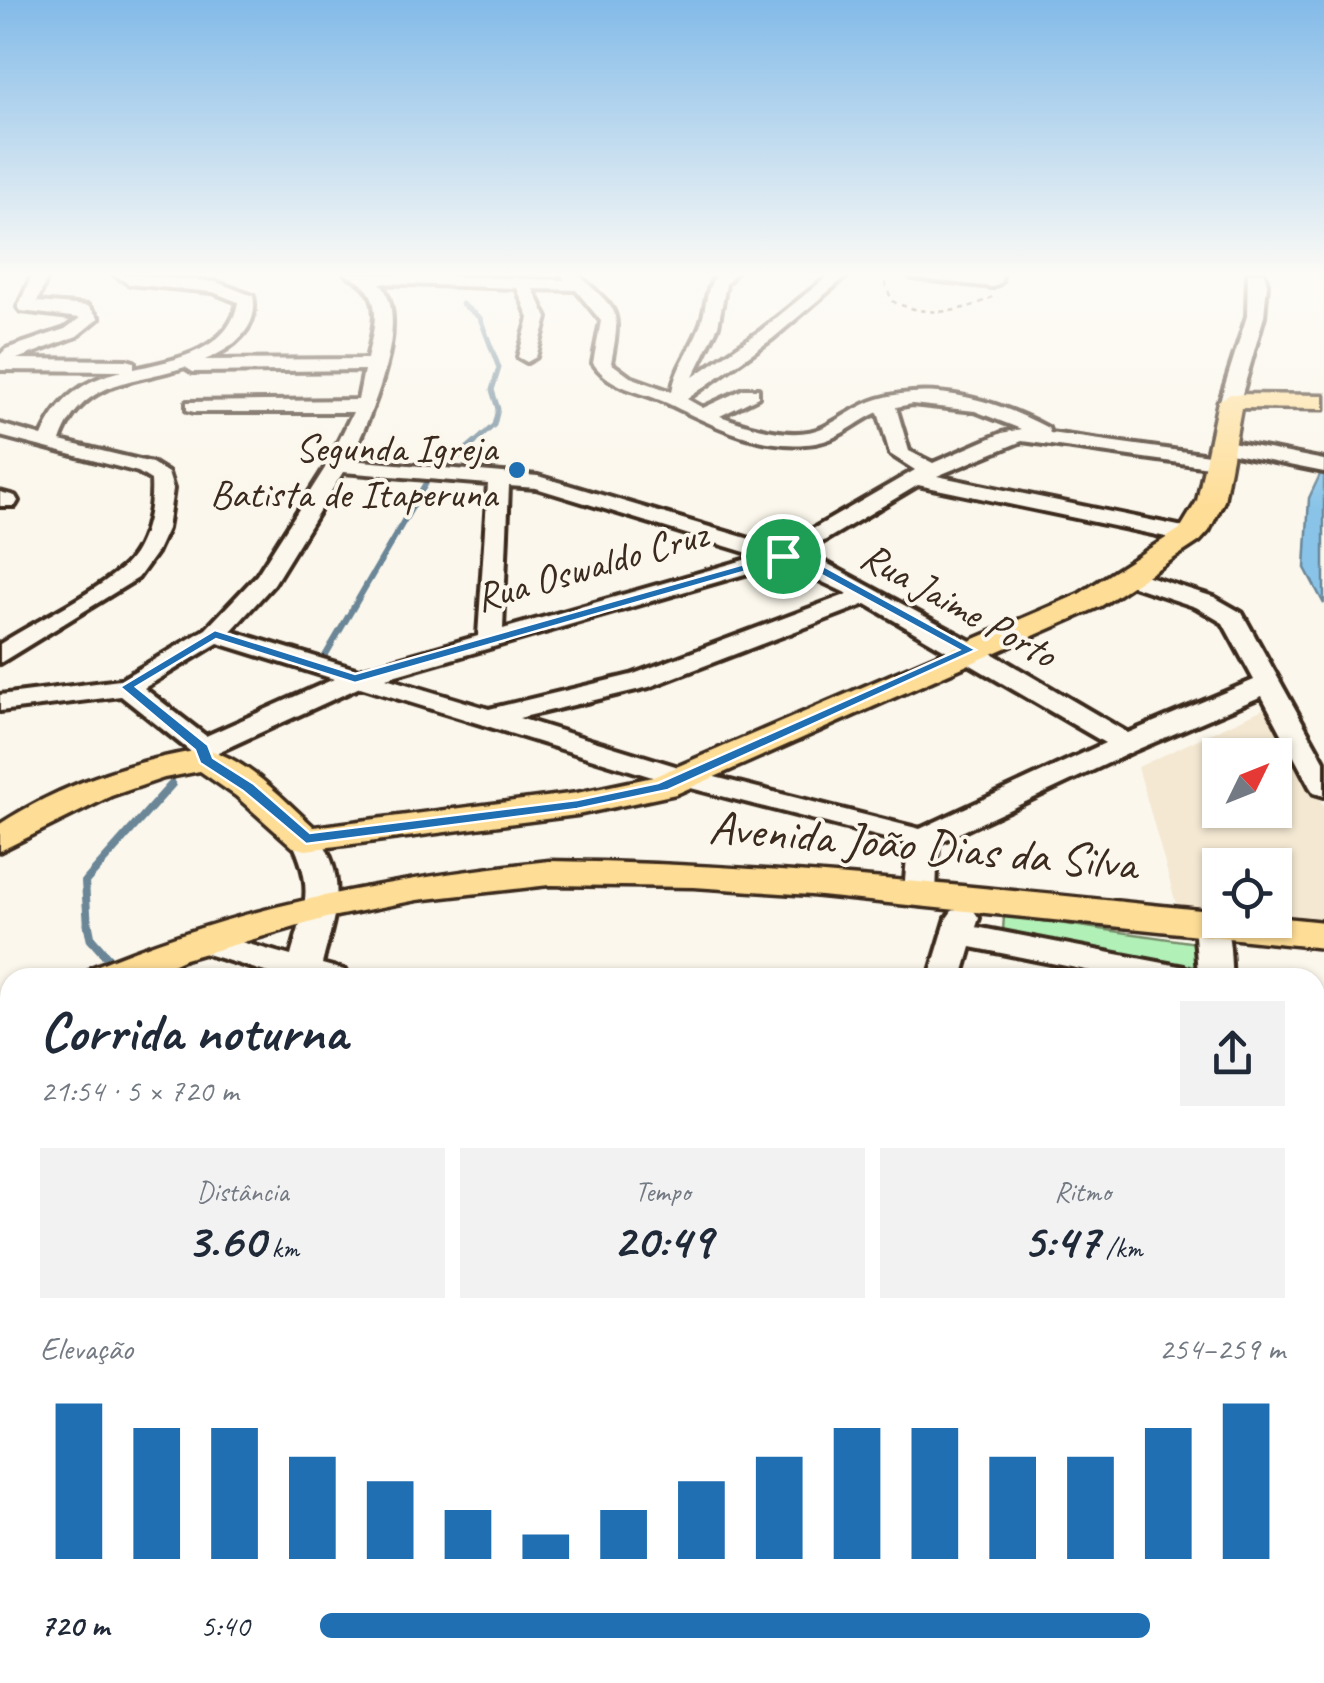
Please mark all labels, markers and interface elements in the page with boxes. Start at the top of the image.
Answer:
place label: Segunda Igreja Batista de Itaperuna [210,423,500,519]
marker: Segunda Igreja Batista de Itaperuna [506,459,528,481]
street label: Rua Oswaldo Cruz [470,508,715,623]
pin [741,514,826,599]
icon: arrive [756,529,811,584]
street label: Rua Jaime Porto [852,531,1067,680]
north arrow [1202,738,1292,828]
map controls [1202,738,1292,938]
street label: Avenida João Dias da Silva [707,796,1143,894]
button: locate [1202,848,1292,938]
text: Corrida noturna [40,997,347,1067]
button: share [1180,1001,1285,1106]
text: 21:54 · 5 × 720 m [40,1070,238,1111]
text: Distância [197,1174,288,1209]
text: Tempo [635,1174,690,1209]
text: Ritmo [1054,1174,1111,1209]
text: 3.60 [186,1209,265,1272]
text: 20:49 [613,1209,712,1272]
text: 5:47 [1023,1209,1099,1272]
text: km [265,1230,299,1265]
text: /km [1099,1230,1142,1265]
text: Elevação [40,1328,133,1369]
text: 254–259 m [1159,1328,1285,1369]
text: 720 m [40,1605,109,1646]
text: 5:40 [200,1605,250,1646]

